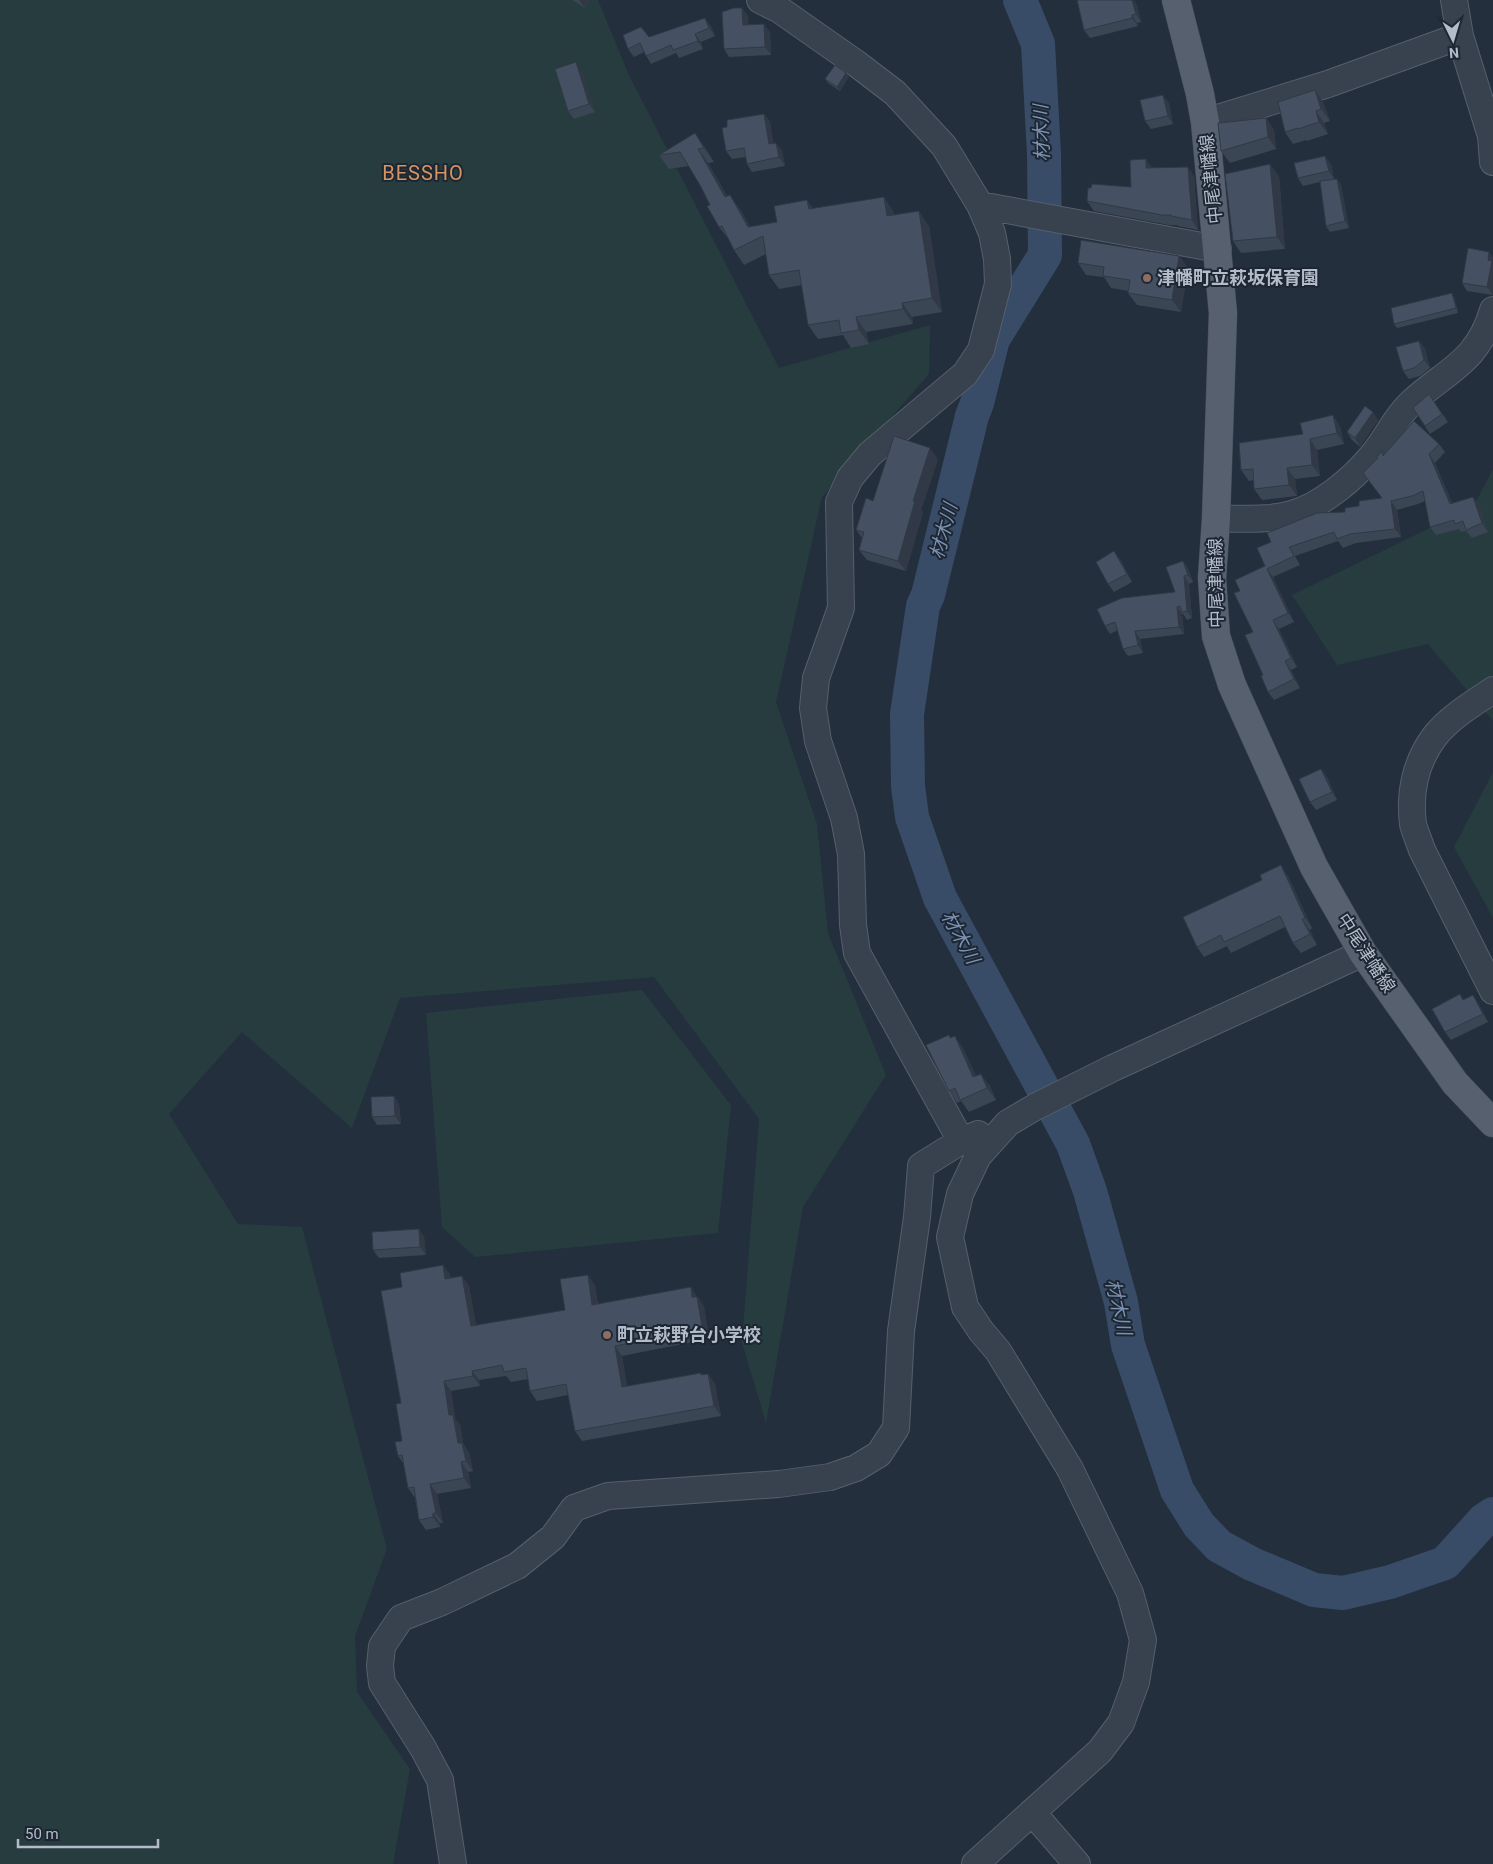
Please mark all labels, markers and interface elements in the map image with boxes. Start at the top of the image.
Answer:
north arrow [1428,15,1478,65]
text: N [1449,45,1460,61]
water label: 材木川 [1029,102,1054,162]
street label: 中尾津幡線 [1195,133,1226,225]
district label: BESSHO [382,161,464,185]
place label: 津幡町立萩坂保育園 [1157,267,1319,288]
marker: 津幡町立萩坂保育園 [1141,272,1153,284]
water label: 材木川 [925,499,962,562]
street label: 中尾津幡線 [1204,538,1227,628]
water label: 材木川 [937,907,985,969]
street label: 中尾津幡線 [1333,909,1400,996]
water label: 材木川 [1101,1277,1137,1339]
place label: 町立萩野台小学校 [617,1324,761,1345]
marker: 町立萩野台小学校 [601,1329,613,1341]
scale bar [18,1816,158,1848]
text: 50 m [25,1825,59,1843]

